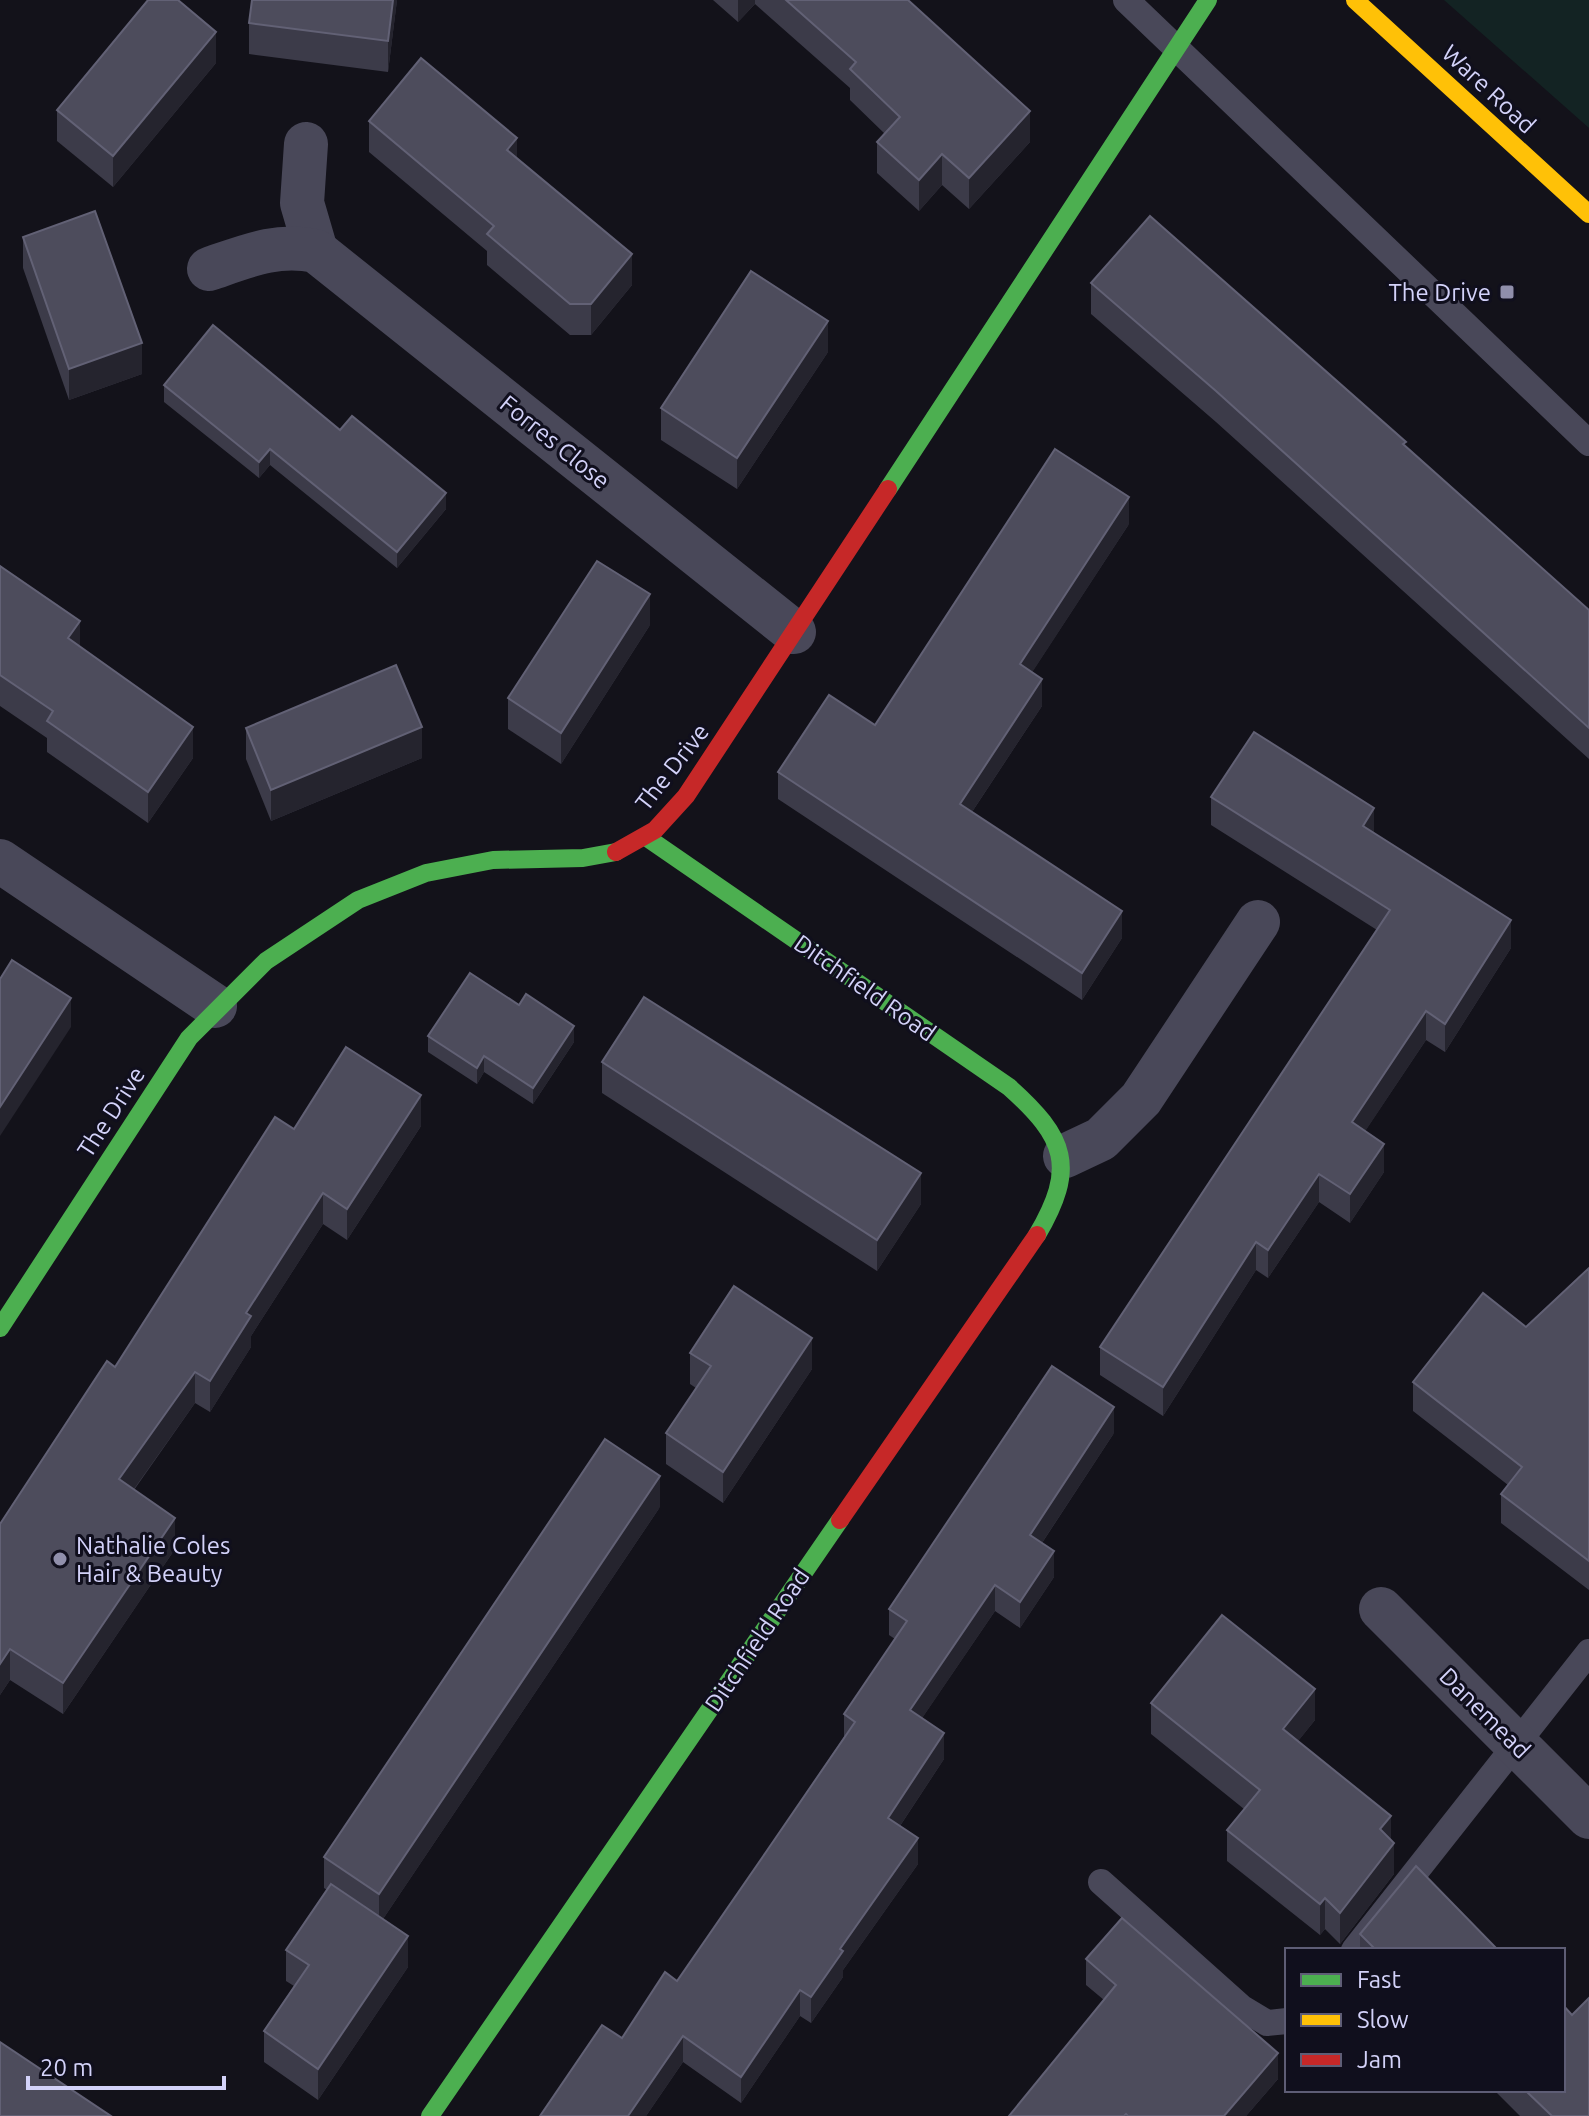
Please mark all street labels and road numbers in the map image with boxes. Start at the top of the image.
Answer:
street label: Ware Road [1437,39,1541,139]
street label: Forres Close [495,390,615,494]
street label: The Drive [630,718,714,816]
street label: Ditchfield Road [789,929,941,1047]
street label: The Drive [72,1062,150,1162]
street label: Ditchfield Road [699,1563,815,1717]
street label: Danemead [1434,1662,1536,1764]

